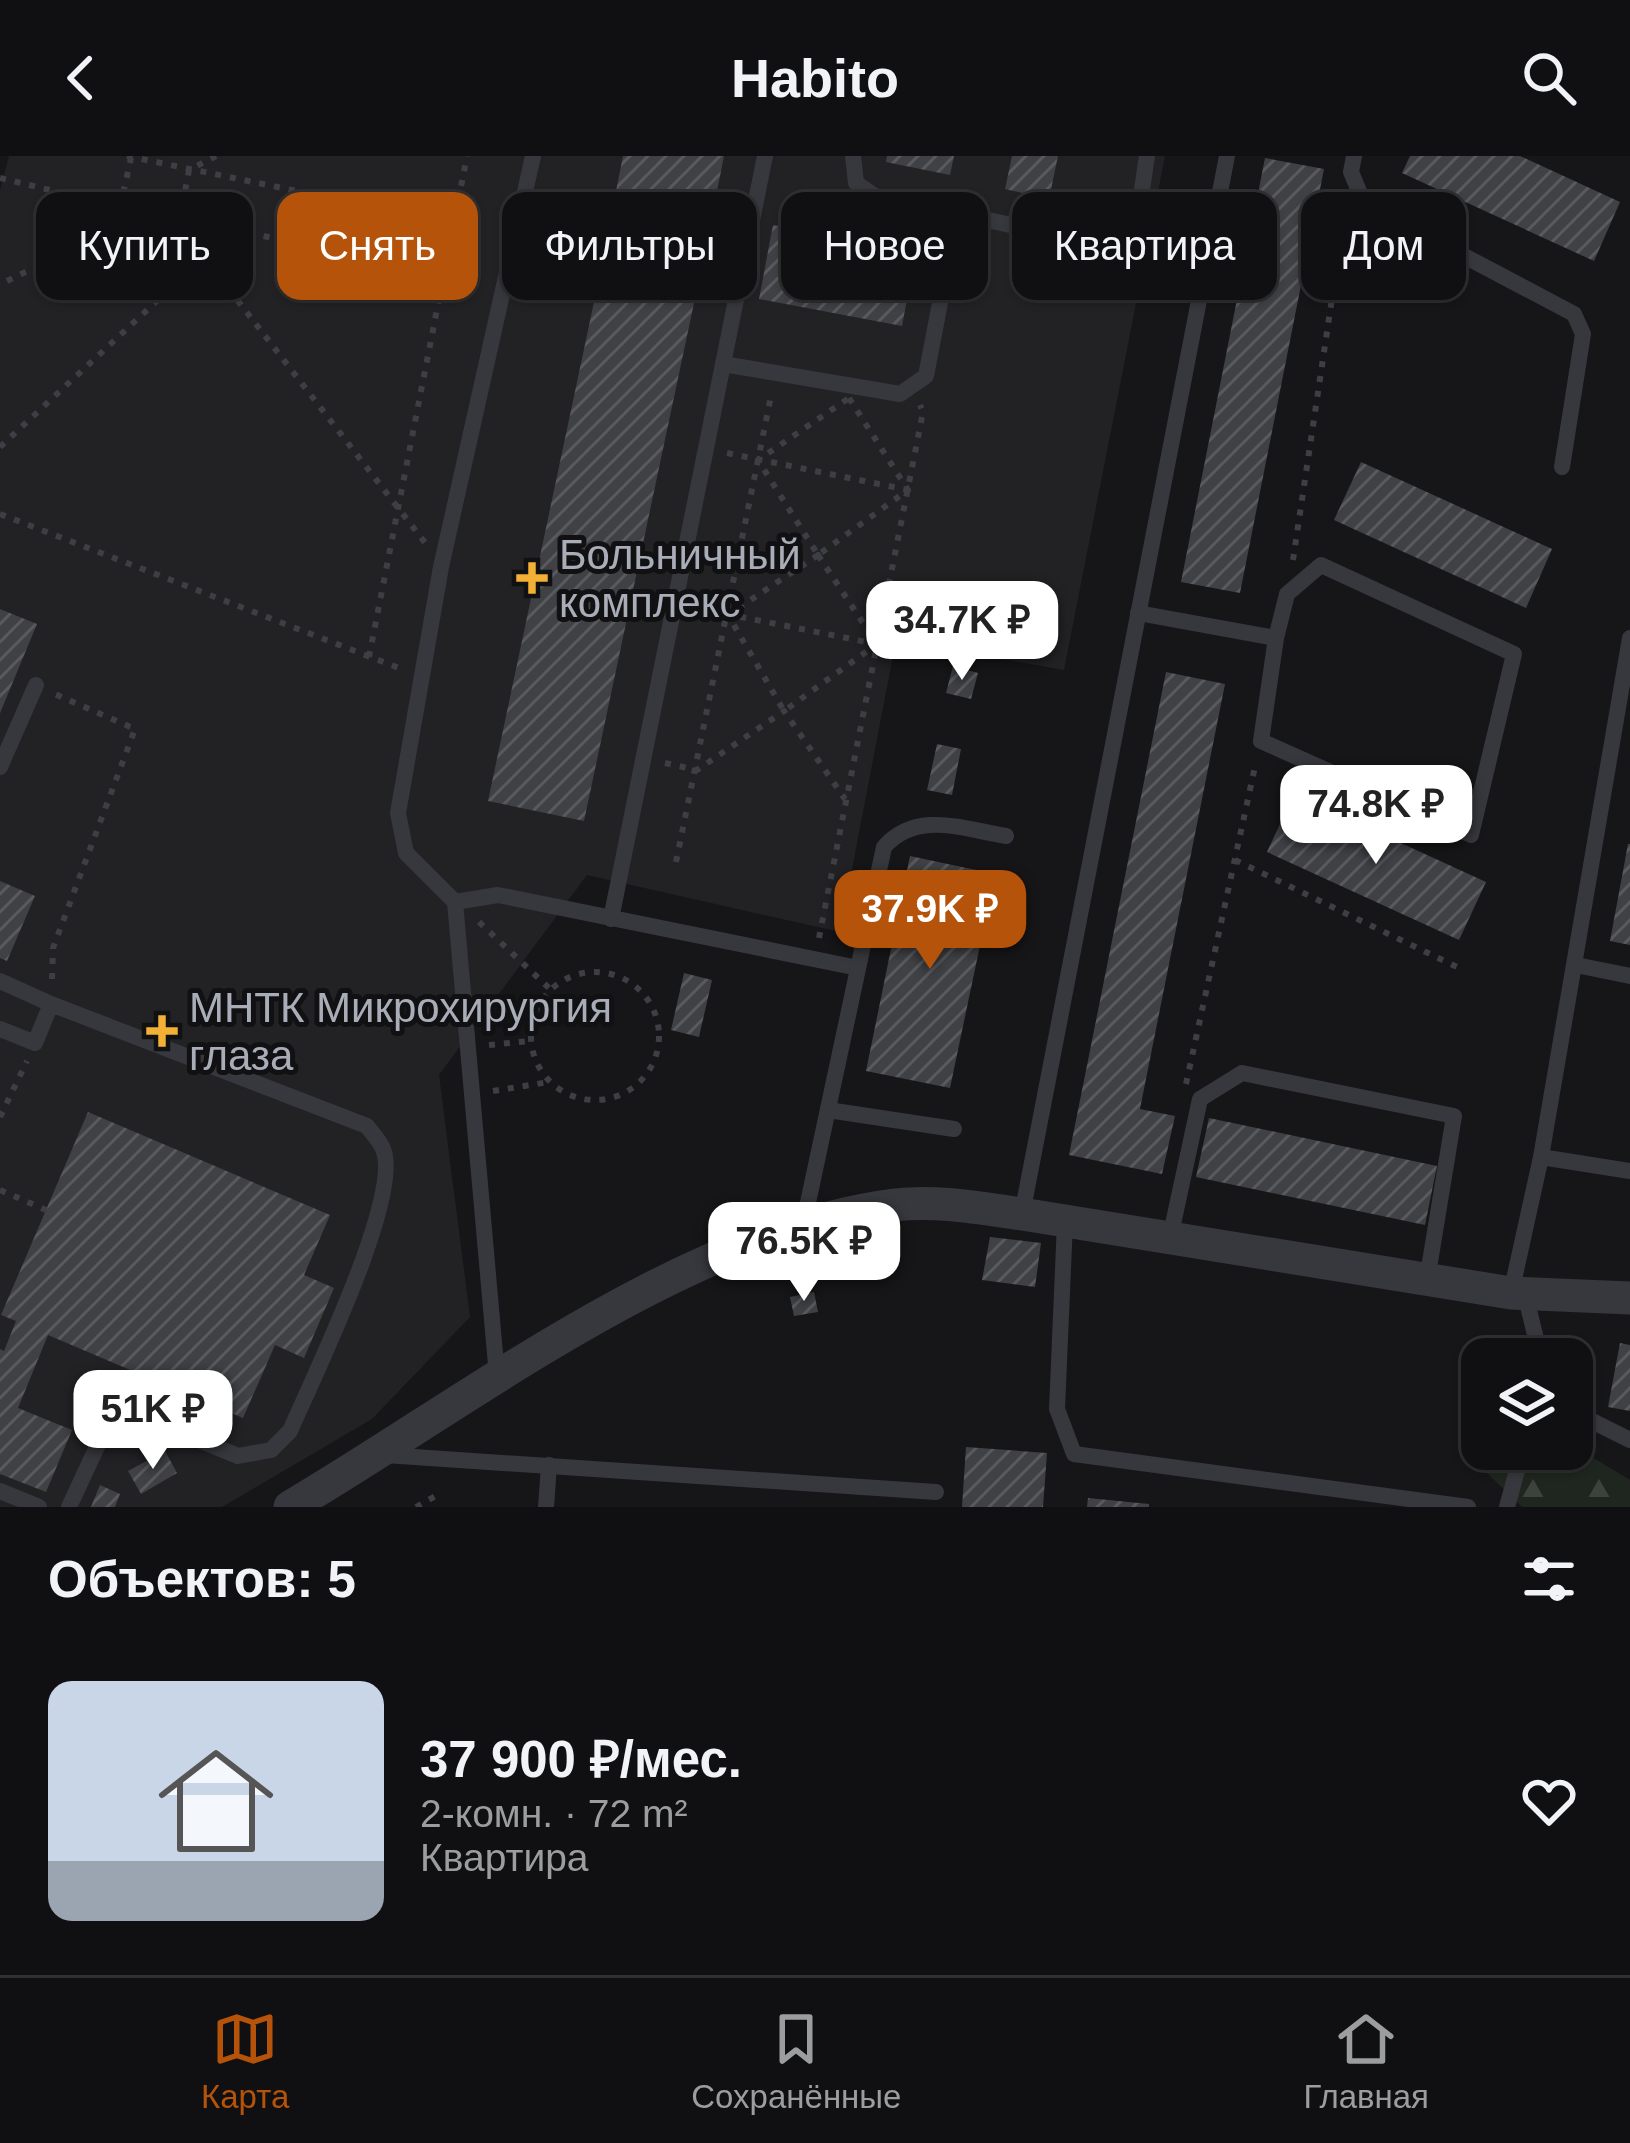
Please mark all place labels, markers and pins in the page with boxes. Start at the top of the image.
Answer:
place label: Больничный комплекс [559,531,801,626]
marker: Больничный комплекс [516,562,548,594]
pin: 34.7K ₽ [851,581,1073,683]
pin: 74.8K ₽ [1265,765,1487,867]
pin: 37.9K ₽ [819,870,1041,972]
place label: МНТК Микрохирургия глаза [189,984,612,1079]
marker: МНТК Микрохирургия глаза [146,1015,178,1047]
pin: 76.5K ₽ [693,1202,915,1304]
pin: 51K ₽ [69,1370,237,1472]

